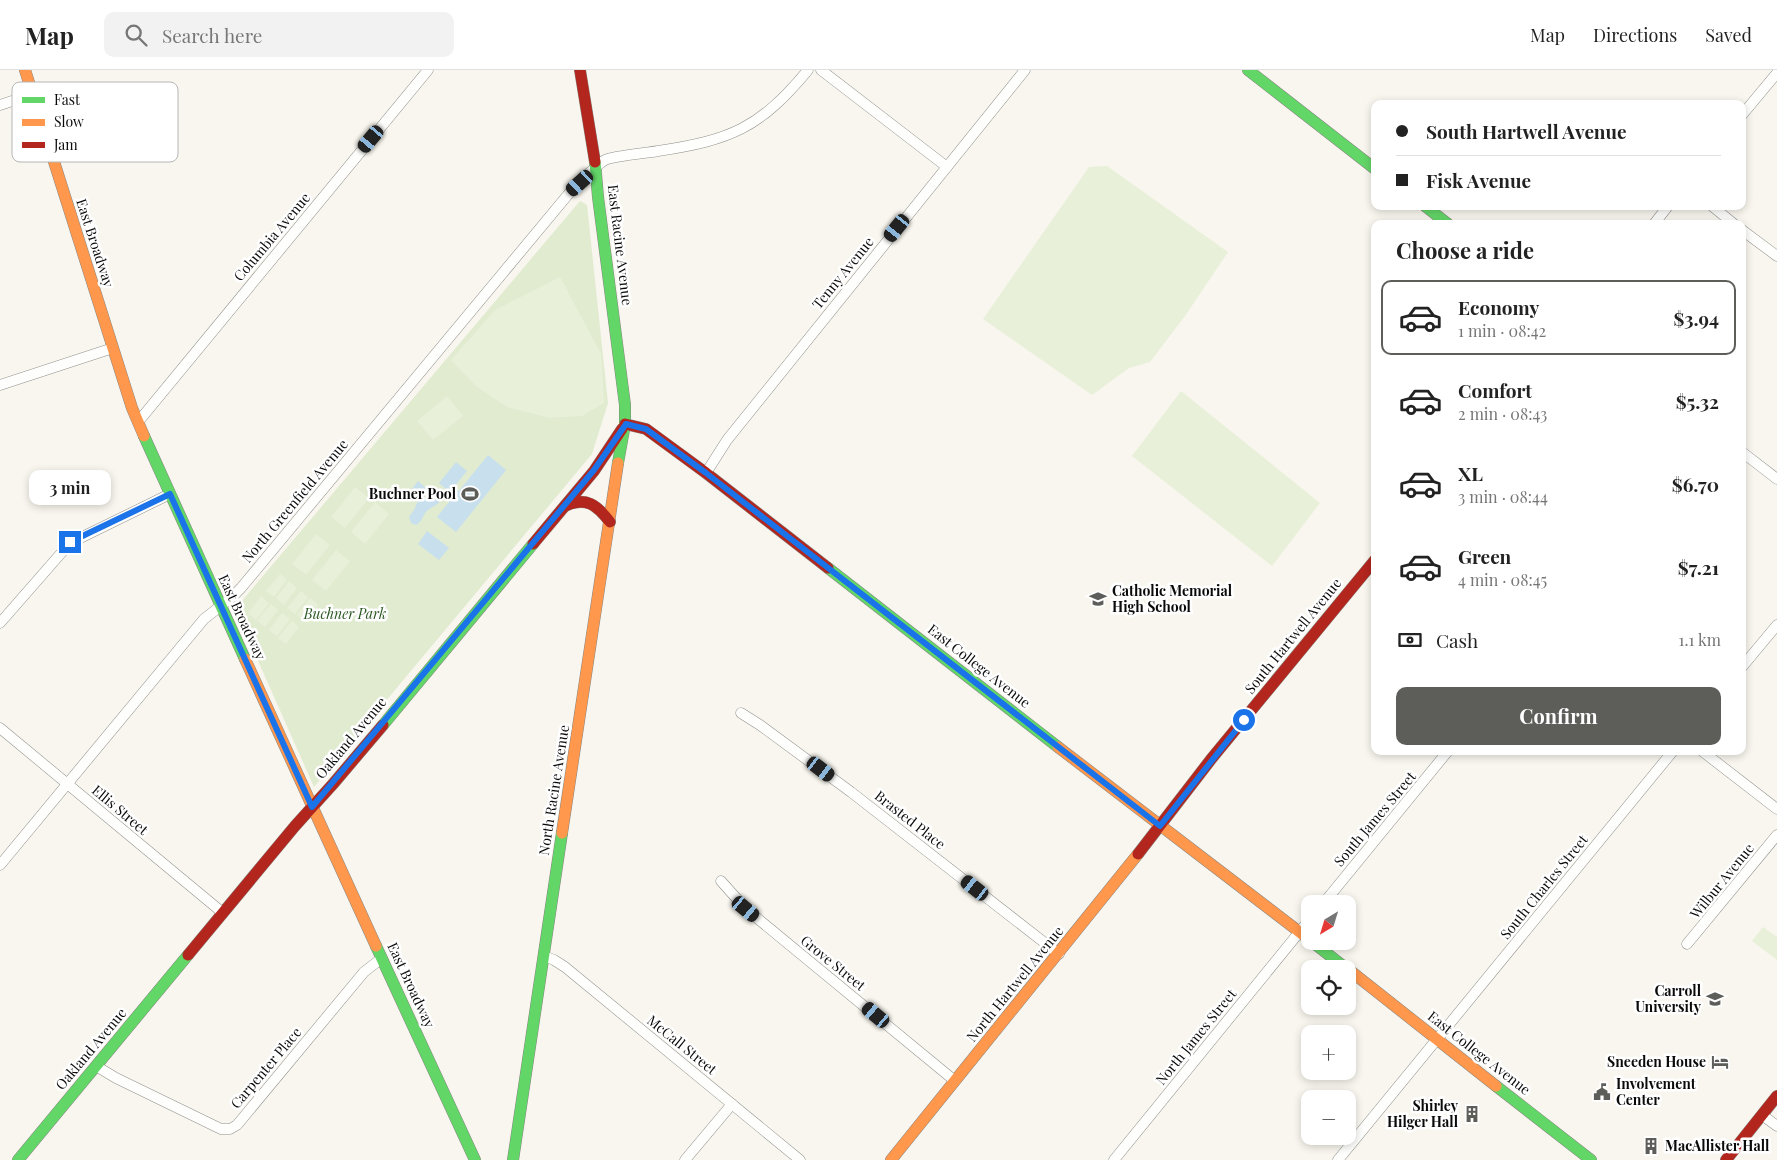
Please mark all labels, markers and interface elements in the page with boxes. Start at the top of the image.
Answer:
search box [104,12,454,57]
text: Map [25,19,74,51]
icon: search [122,21,150,49]
text: Search here [162,22,262,48]
text: Map [1530,23,1565,47]
text: Directions [1593,23,1677,47]
text: Saved [1705,23,1752,47]
legend [12,82,178,162]
text: Fast [54,90,81,109]
text: Slow [54,112,84,131]
text: South Hartwell Avenue [1426,118,1627,144]
car [355,123,386,155]
text: Jam [53,135,78,154]
car [563,167,596,199]
text: Fisk Avenue [1426,167,1531,193]
street label: East Racine Avenue [604,183,637,306]
street label: Columbia Avenue [229,189,314,285]
street label: East Broadway [72,196,119,290]
car [881,212,912,244]
street label: Tenny Avenue [808,233,878,313]
text: Choose a ride [1396,235,1534,265]
text: Economy [1458,294,1539,320]
icon: car [1398,295,1443,340]
text: $3.94 [1673,305,1719,331]
text: 1 min · 08:42 [1458,320,1546,341]
text: Comfort [1458,377,1532,403]
icon: car [1398,378,1443,423]
text: $5.32 [1676,388,1719,414]
text: 2 min · 08:43 [1458,403,1547,424]
street label: North Greenfield Avenue [237,435,352,566]
text: XL [1458,460,1483,486]
icon: car [1398,461,1443,506]
callout: 3 min [29,470,111,504]
text: $6.70 [1672,471,1719,497]
text: 3 min [50,477,90,498]
place label: Buchner Pool [369,484,457,503]
sports icon: Buchner Pool [460,484,480,504]
text: 3 min · 08:44 [1458,486,1548,507]
route end [59,531,81,553]
text: Green [1458,543,1511,569]
icon: car [1398,544,1443,589]
text: $7.21 [1678,554,1719,580]
text: 4 min · 08:45 [1458,569,1547,590]
street label: East Broadway [214,571,271,662]
street label: South Hartwell Avenue [1240,574,1345,697]
place label: Catholic Memorial High School [1112,581,1233,616]
school or university icon: Catholic Memorial High School [1088,589,1108,609]
park label: Buchner Park [303,604,386,623]
street label: East College Avenue [924,619,1035,712]
icon: cash [1396,626,1424,654]
text: Cash [1436,627,1478,653]
text: 1.1 km [1679,629,1721,650]
button: Confirm [1396,687,1721,745]
street label: Oakland Avenue [311,693,390,783]
route start [1233,709,1255,731]
street label: North Racine Avenue [534,723,573,857]
car [804,754,837,784]
street label: South James Street [1329,767,1421,870]
street label: Ellis Street [88,780,153,839]
street label: Brasted Place [871,786,950,853]
street label: South Charles Street [1496,830,1592,943]
street label: Wilbur Avenue [1685,839,1758,923]
car [958,873,991,903]
car [729,894,762,924]
north arrow [1301,895,1356,950]
map controls [1301,895,1356,1145]
street label: North Hartwell Avenue [962,922,1067,1046]
street label: Grove Street [797,931,871,995]
street label: East Broadway [383,939,440,1030]
button: locate [1301,960,1356,1015]
place label: Carroll University [1635,981,1702,1016]
street label: North James Street [1151,984,1241,1089]
school or university icon: Carroll University [1705,989,1725,1009]
car [859,1000,892,1030]
street label: Oakland Avenue [51,1004,130,1094]
street label: East College Avenue [1424,1006,1535,1099]
street label: McCall Street [644,1011,722,1079]
street label: Carpenter Place [226,1023,305,1112]
button: + [1301,1025,1356,1080]
place label: Sneeden House [1607,1052,1706,1071]
hotel icon: Sneeden House [1710,1052,1730,1072]
place label: Involvement Center [1616,1074,1696,1109]
public building icon: Involvement Center [1592,1082,1612,1102]
button: − [1301,1090,1356,1145]
place label: Shirley Hilger Hall [1387,1096,1459,1131]
building icon: Shirley Hilger Hall [1462,1104,1482,1124]
building icon: MacAllister Hall [1641,1136,1661,1156]
place label: MacAllister Hall [1665,1136,1770,1155]

